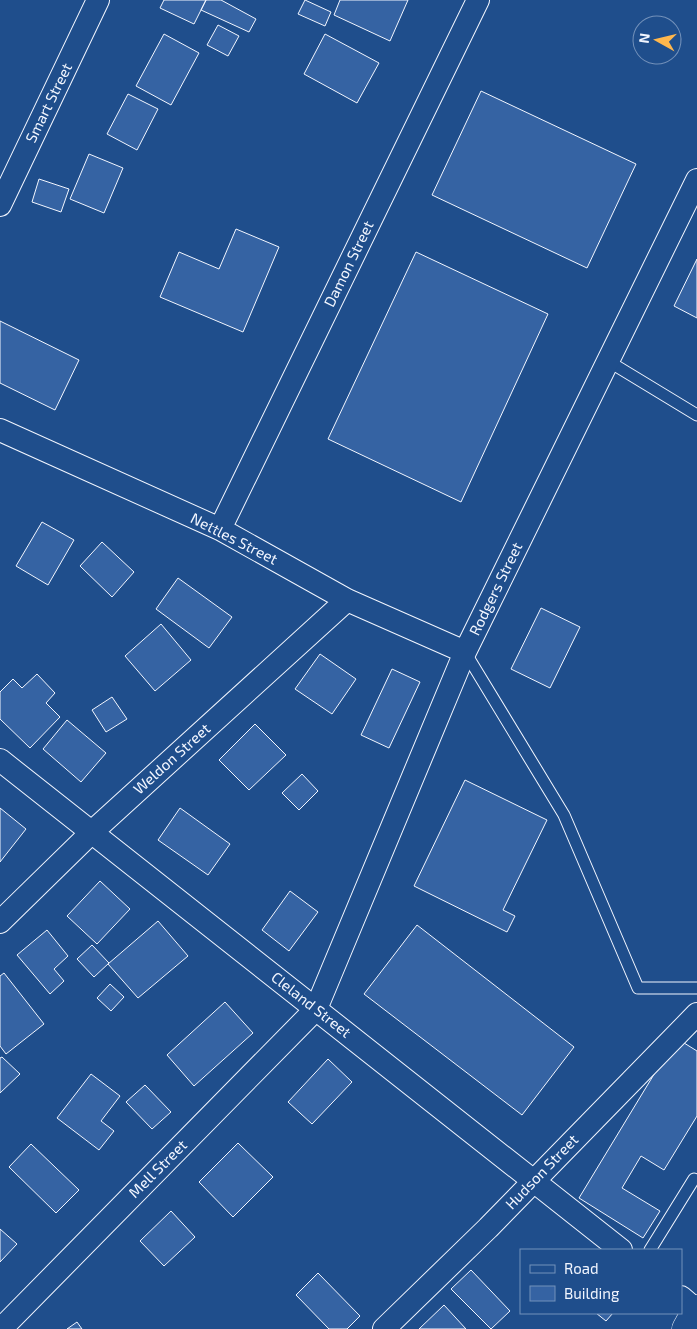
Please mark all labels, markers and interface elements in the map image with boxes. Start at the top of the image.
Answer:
north arrow [632,15,682,65]
text: N [635,32,653,44]
street label: Smart Street [21,59,75,145]
street label: Damon Street [319,217,377,310]
street label: Nettles Street [188,508,281,568]
street label: Rodgers Street [465,539,526,638]
street label: Weldon Street [129,719,214,798]
street label: Cleland Street [268,968,355,1041]
street label: Hudson Street [501,1130,582,1212]
street label: Mell Street [124,1135,190,1201]
legend [520,1249,682,1314]
text: Road [564,1259,599,1277]
text: Building [564,1284,620,1302]

